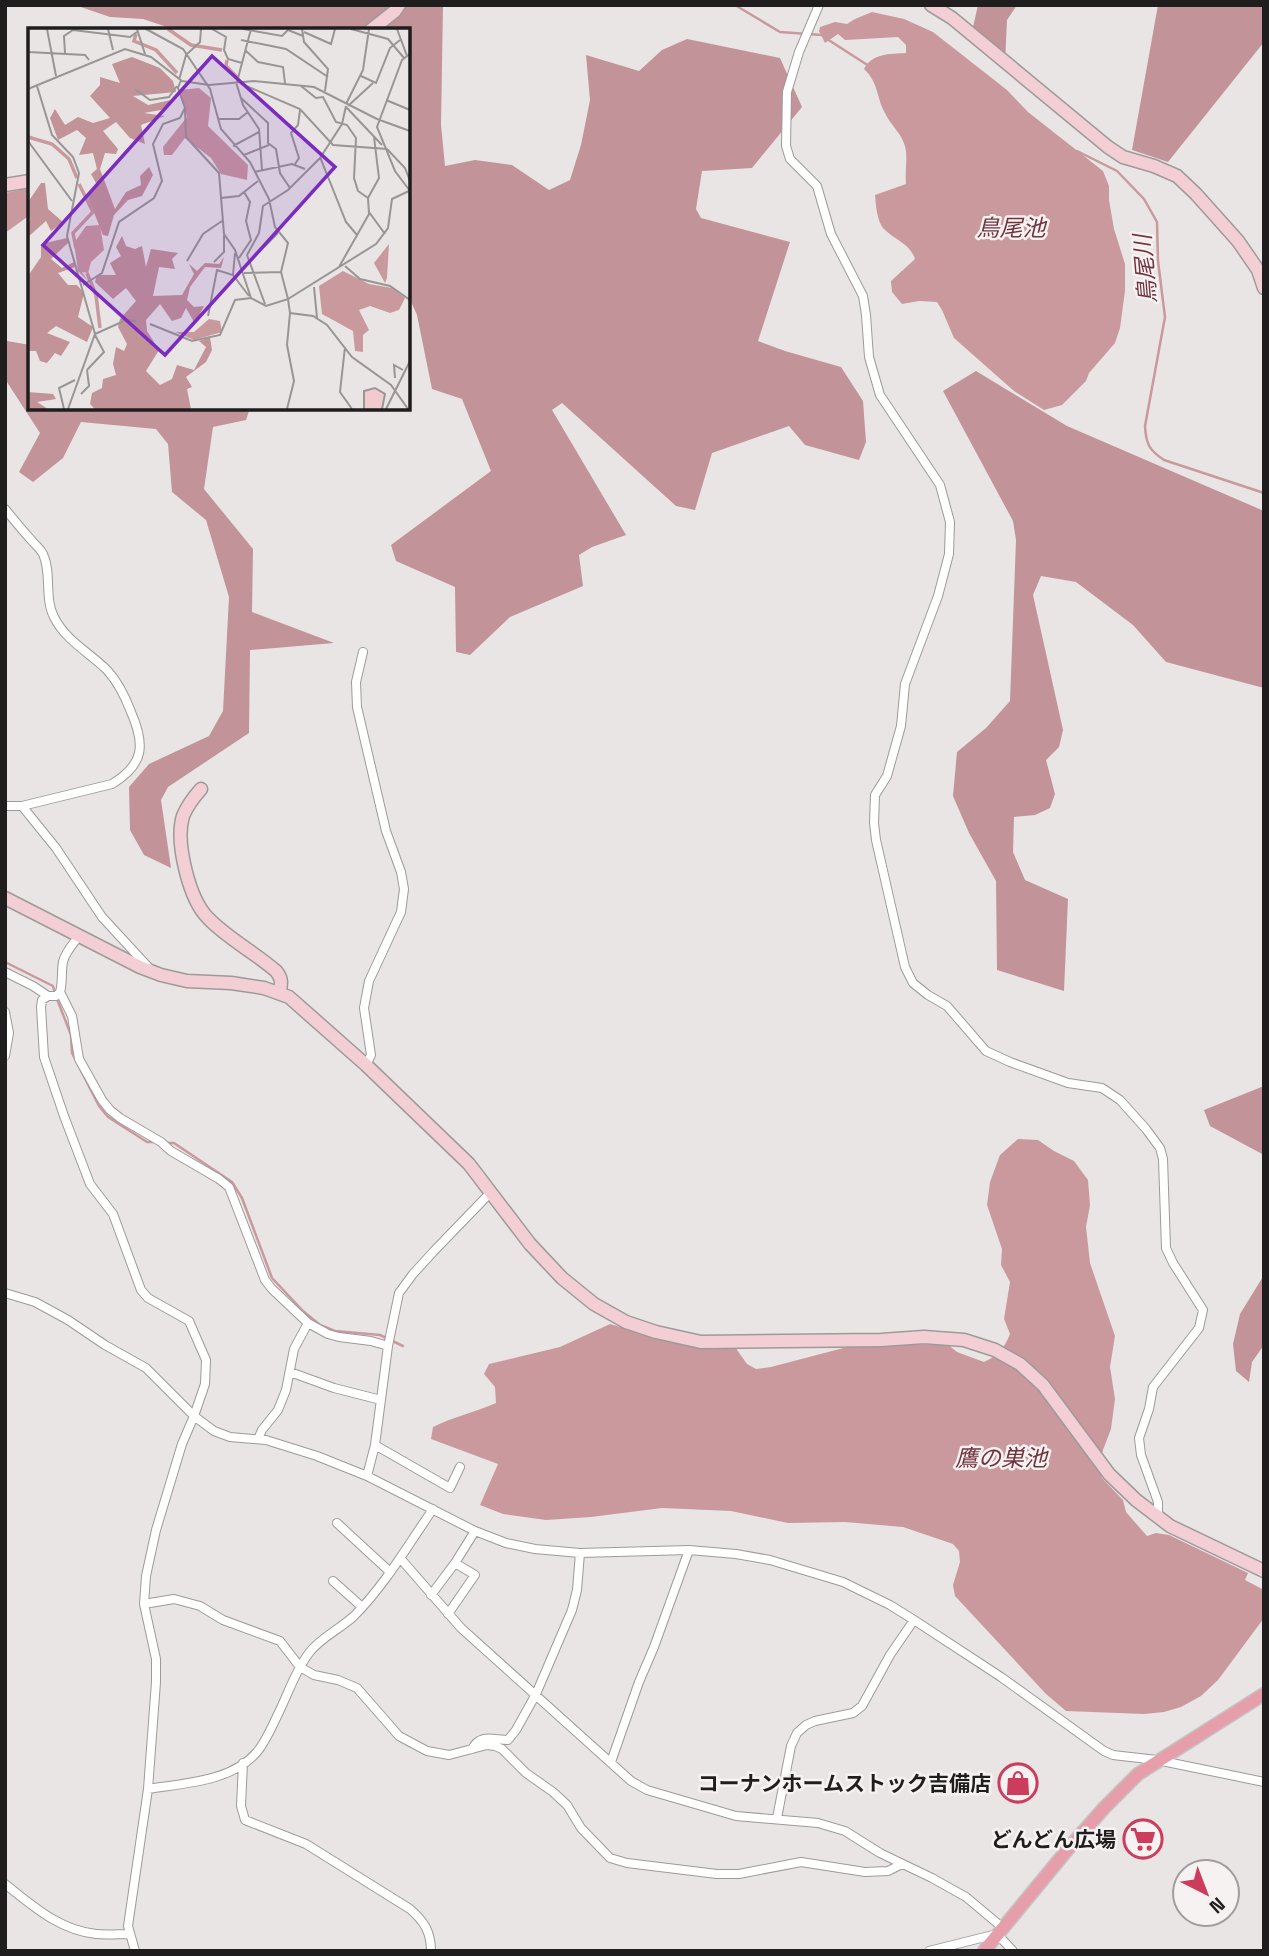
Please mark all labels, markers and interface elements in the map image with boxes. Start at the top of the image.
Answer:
inset map [28,28,410,410]
water label: 鳥尾池 [977,213,1048,243]
water label: 鳥尾川 [1127,230,1163,305]
water label: 鷹の巣池 [955,1443,1049,1473]
shop icon: コーナンホームストック吉備店 [997,1762,1039,1804]
place label: コーナンホームストック吉備店 [698,1770,991,1797]
supermarket icon: どんどん広場 [1122,1818,1164,1860]
place label: どんどん広場 [991,1826,1116,1853]
north arrow [1171,1858,1241,1928]
text: N [1204,1892,1230,1919]

